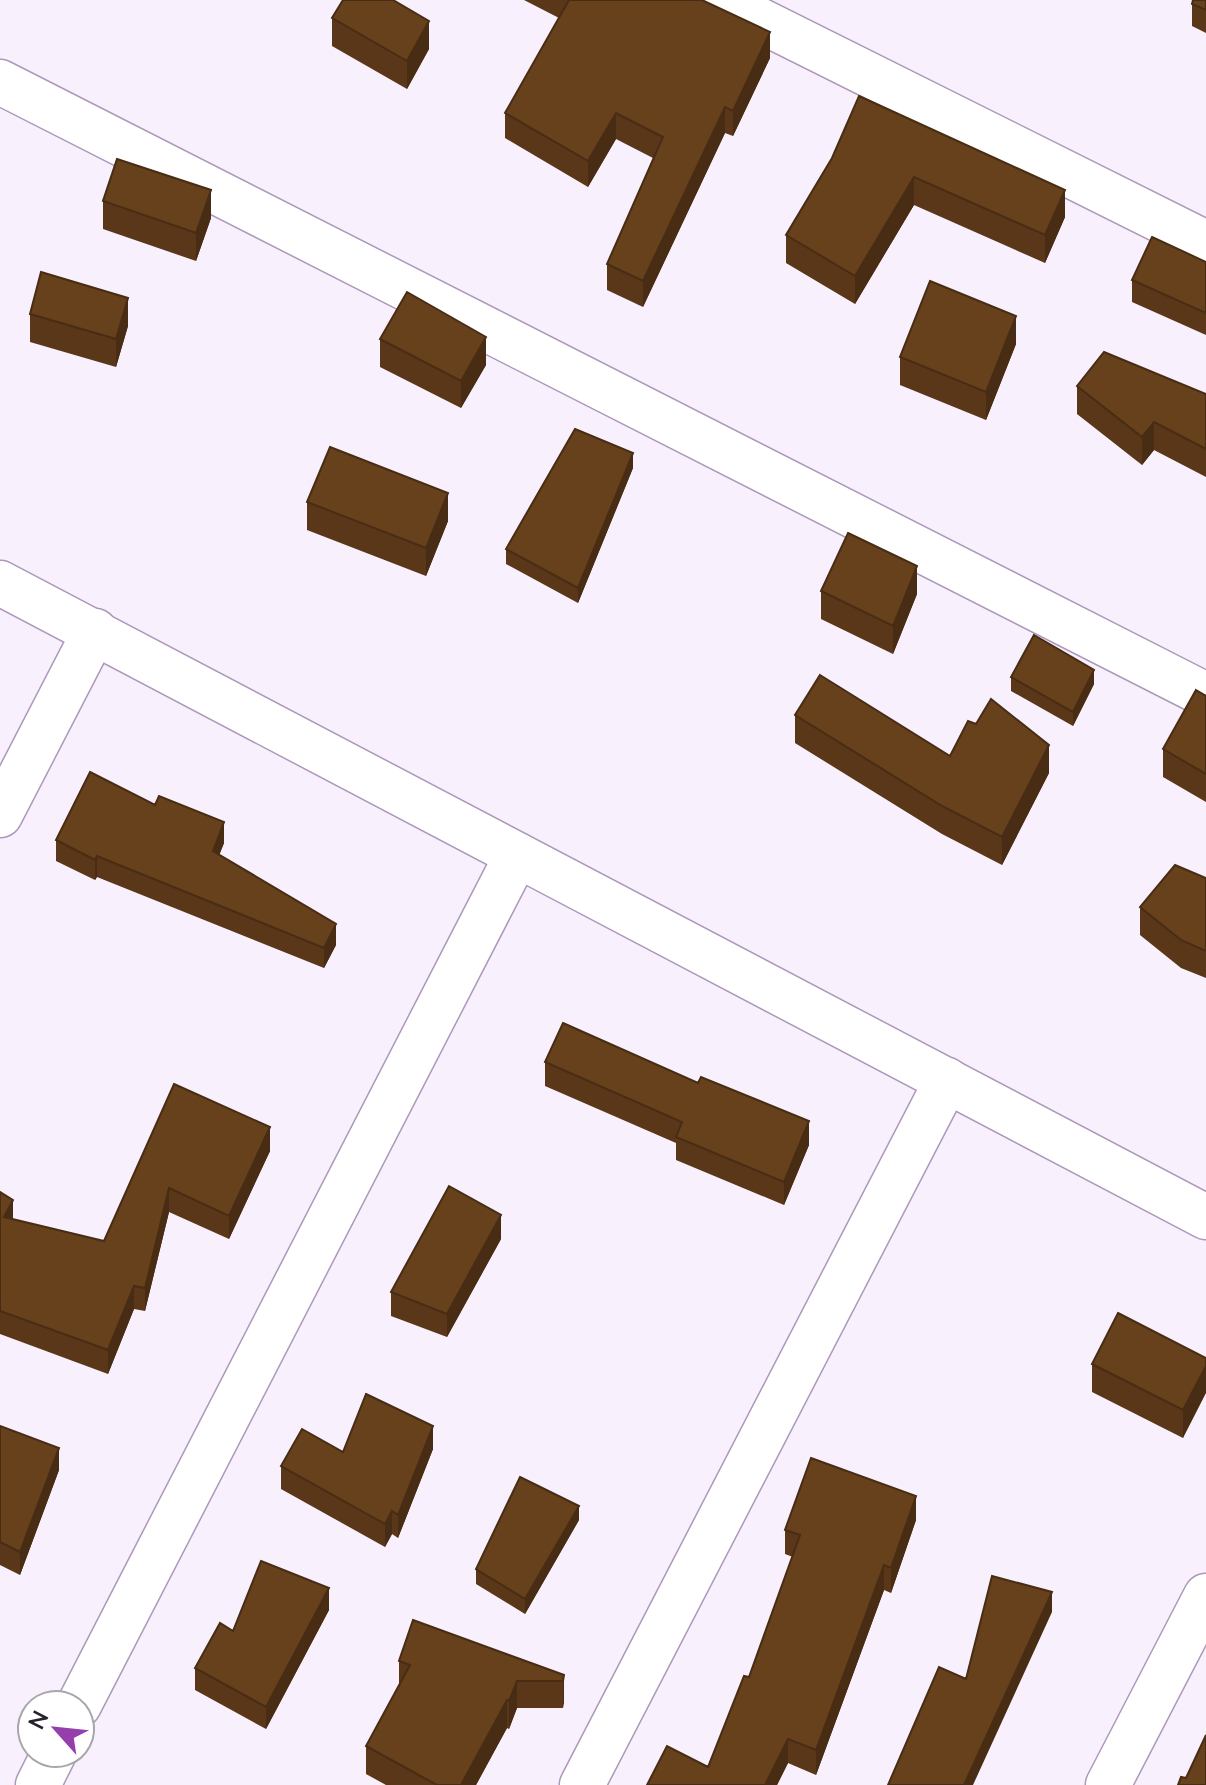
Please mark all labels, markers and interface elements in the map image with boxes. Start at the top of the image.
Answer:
north arrow [16,1689,96,1769]
text: N [22,1706,54,1733]

